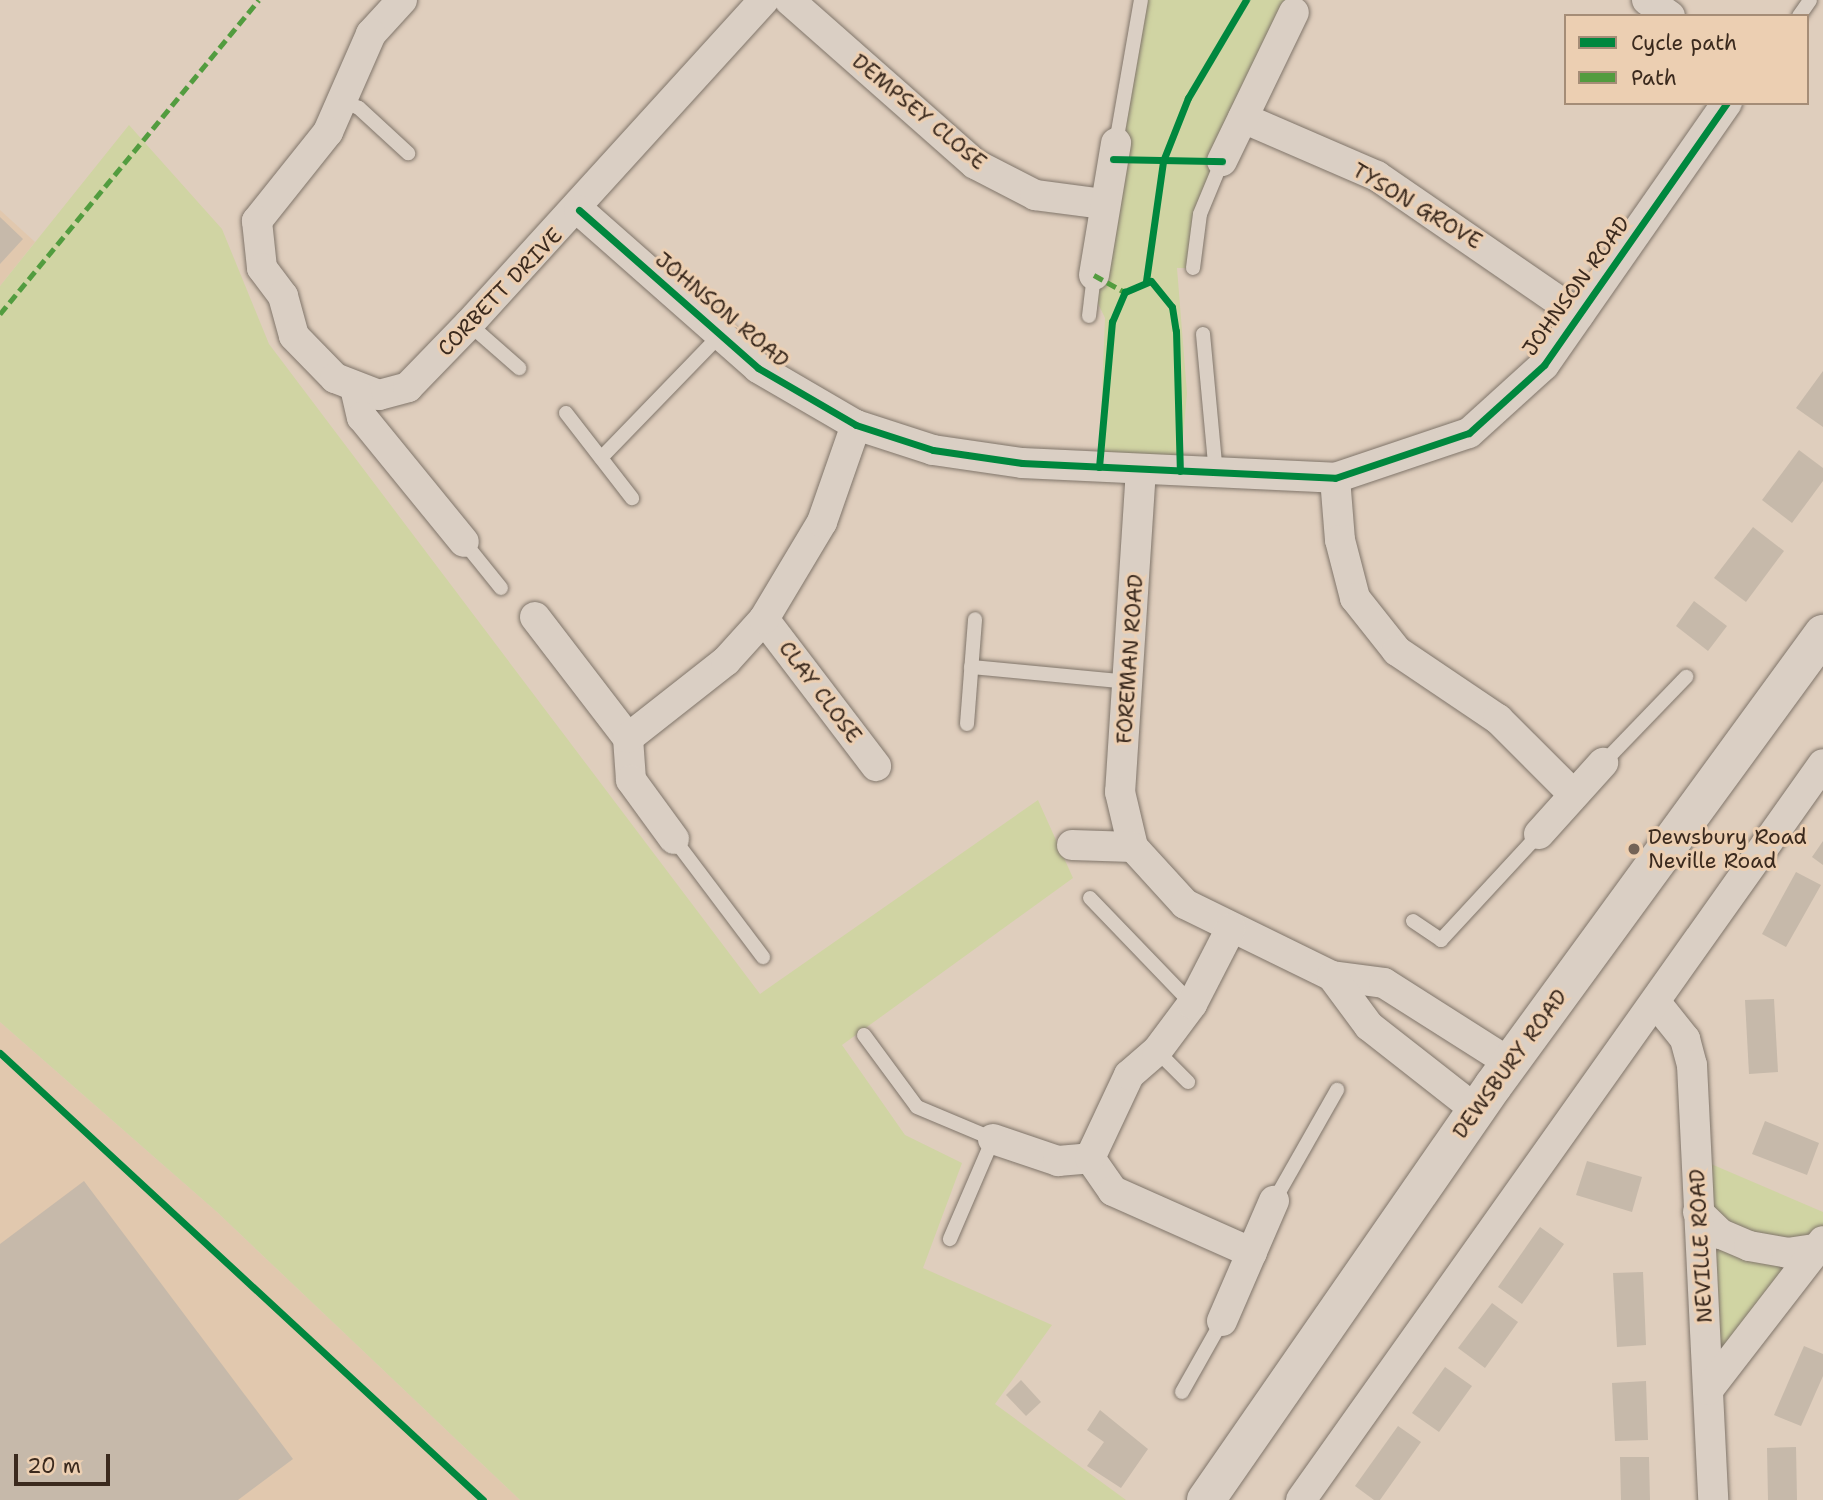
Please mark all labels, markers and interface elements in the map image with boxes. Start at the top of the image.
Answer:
legend [1564,14,1809,105]
text: Cycle path [1631,29,1737,57]
street label: DEMPSEY CLOSE [847,49,991,175]
text: Path [1631,64,1677,92]
street label: TYSON GROVE [1348,158,1486,254]
street label: JOHNSON ROAD [1517,211,1635,361]
street label: CORBETT DRIVE [432,223,568,361]
street label: JOHNSON ROAD [650,247,794,373]
street label: FOREMAN ROAD [1111,573,1149,745]
street label: CLAY CLOSE [774,636,866,748]
place label: Dewsbury Road Neville Road [1648,824,1807,874]
marker: Dewsbury Road Neville Road [1626,841,1642,857]
street label: DEWSBURY ROAD [1447,985,1573,1143]
street label: NEVILLE ROAD [1684,1168,1718,1324]
scale bar [18,1440,114,1484]
text: 20 m [27,1452,81,1480]

